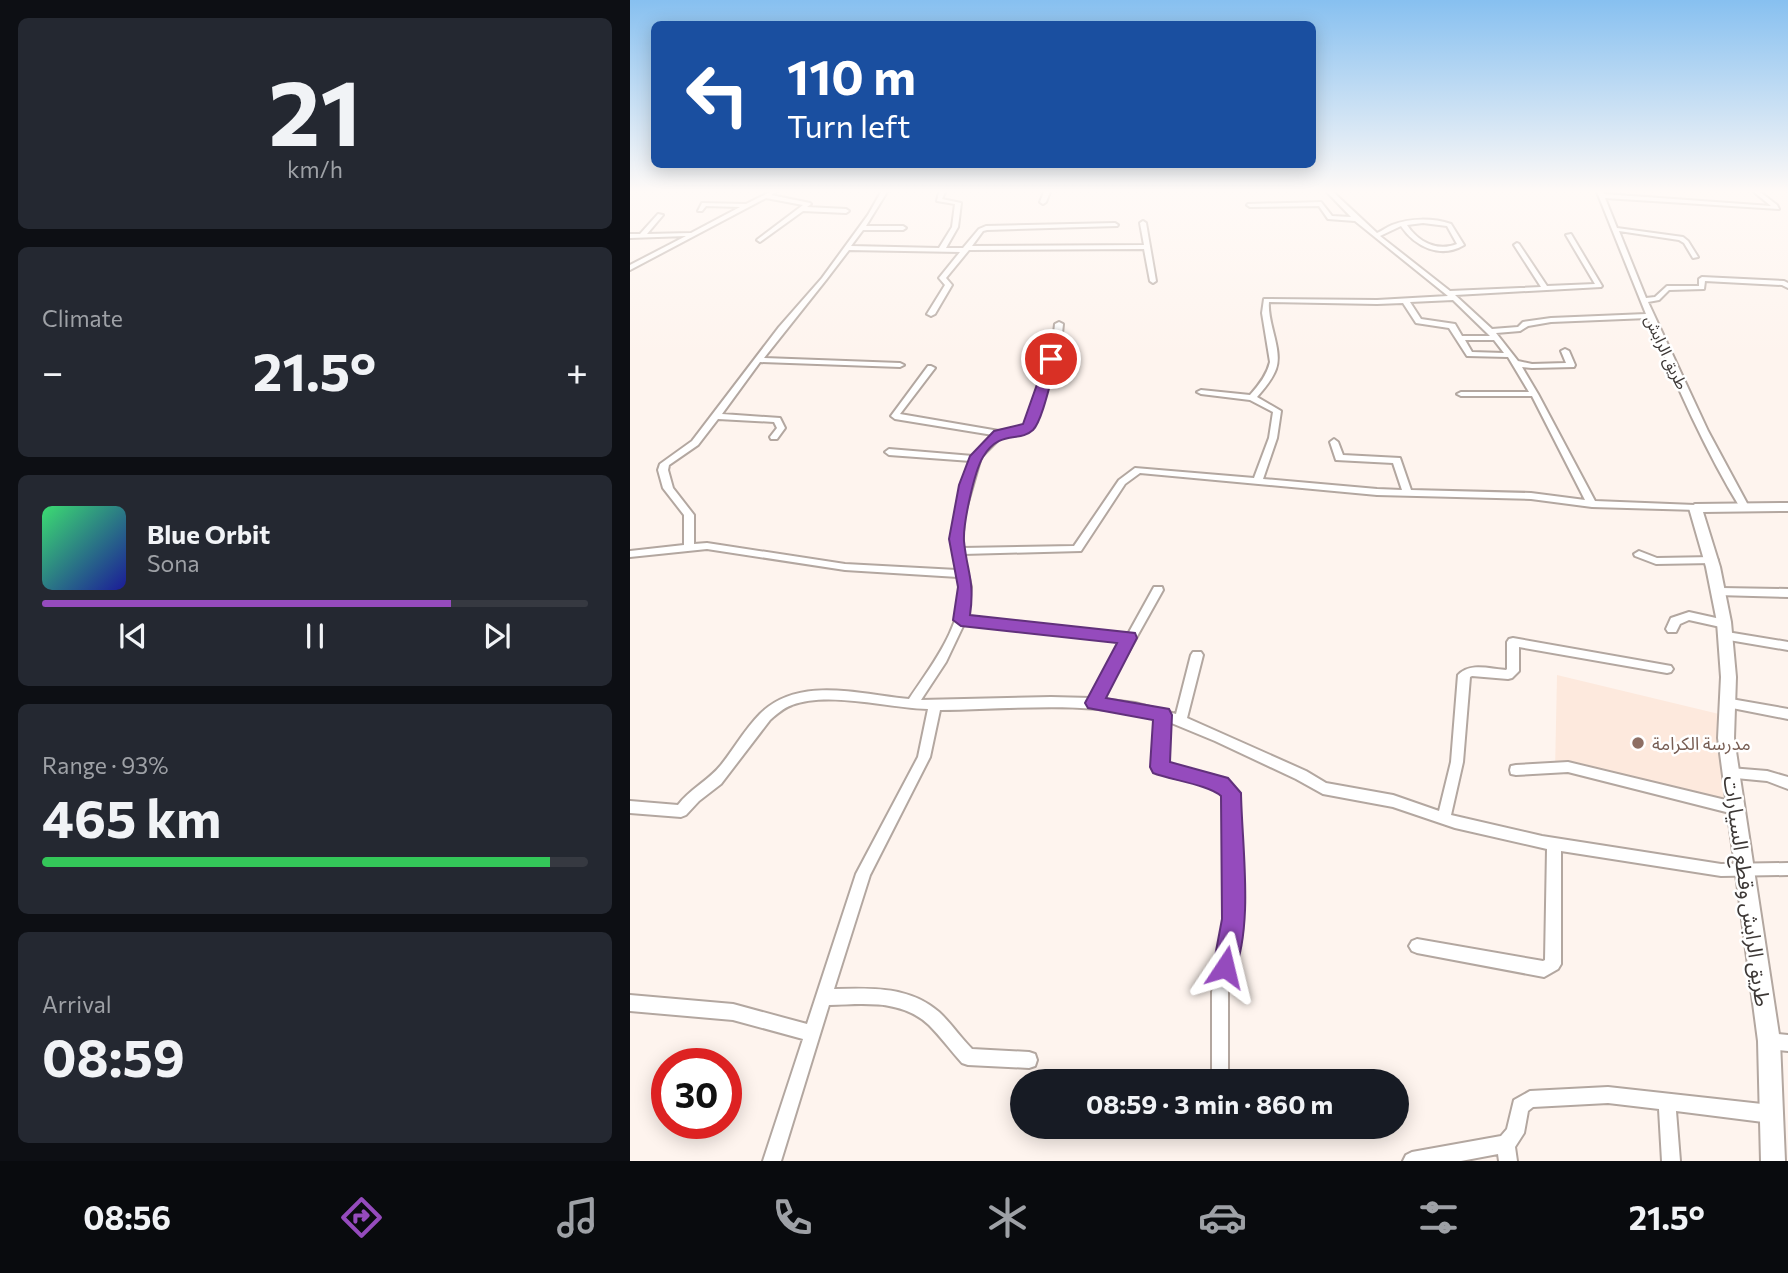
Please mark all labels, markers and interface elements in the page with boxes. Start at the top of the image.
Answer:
text: 110 m [787,45,916,105]
icon: left [672,49,763,140]
text: 21 [269,53,361,165]
text: Turn left [787,105,911,145]
text: km/h [287,155,343,183]
text: Climate [42,304,123,332]
street label: طريق الرابش [1640,312,1693,393]
pin [1021,329,1081,389]
text: 21.5° [253,338,376,402]
icon: arrive [1032,340,1070,378]
text: − [42,347,64,394]
text: + [566,347,588,394]
text: Blue Orbit [147,518,270,549]
text: Sona [147,549,199,577]
icon: previous [114,617,152,655]
icon: pause [296,617,334,655]
icon: next [478,617,516,655]
place label: مدرسة الكرامة [1652,732,1751,755]
marker: مدرسة الكرامة [1630,735,1646,751]
text: Range · 93% [42,751,168,779]
street label: طريق الرابش وقطع السيارات [1715,774,1777,1009]
text: 465 km [42,785,221,849]
position arrow [1188,930,1262,1004]
text: Arrival [42,990,112,1018]
text: 08:59 [42,1024,185,1088]
speed limit sign: 30 [651,1048,742,1139]
text: 08:59 · 3 min · 860 m [1086,1088,1333,1119]
icon: directions [337,1193,386,1242]
icon: music [553,1193,602,1242]
icon: phone [768,1193,817,1242]
icon: climate [983,1193,1032,1242]
icon: car [1198,1193,1247,1242]
icon: filters [1414,1193,1463,1242]
text: 08:56 [83,1197,171,1237]
text: 21.5° [1629,1197,1705,1237]

